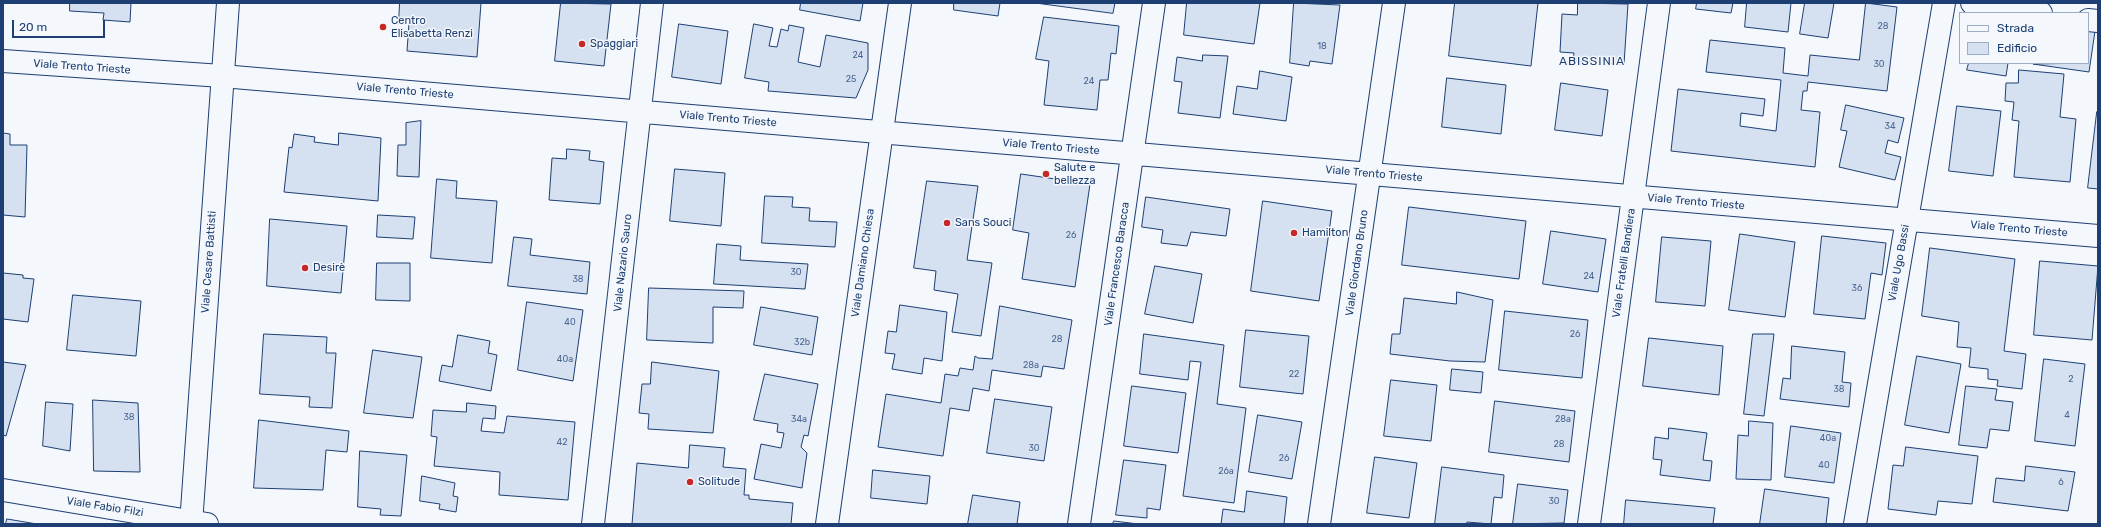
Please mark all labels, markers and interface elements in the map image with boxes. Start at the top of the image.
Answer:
scale bar [14,12,107,38]
legend [1959,12,2089,64]
place label: Centro Elisabetta Renzi [391,14,473,40]
text: 20 m [19,20,47,34]
house number: 28 [1877,21,1889,31]
text: Strada [1997,21,2034,35]
marker: Centro Elisabetta Renzi [378,22,388,32]
place label: Spaggiari [590,37,638,51]
marker: Spaggiari [577,39,587,49]
house number: 18 [1317,41,1327,51]
text: Edificio [1997,41,2037,55]
house number: 24 [853,50,863,60]
district label: ABISSINIA [1559,55,1625,69]
street label: Viale Trento Trieste [33,57,131,77]
house number: 30 [1873,59,1885,69]
house number: 25 [846,74,856,84]
house number: 24 [1084,76,1094,86]
street label: Viale Trento Trieste [356,80,454,102]
street label: Viale Trento Trieste [679,108,777,130]
house number: 34 [1885,121,1895,131]
street label: Viale Trento Trieste [1002,136,1100,158]
place label: Salute e bellezza [1054,161,1096,187]
street label: Viale Trento Trieste [1325,163,1423,185]
marker: Salute e bellezza [1041,169,1051,179]
street label: Viale Trento Trieste [1647,191,1745,213]
street label: Viale Francesco Baracca [1102,201,1132,327]
street label: Viale Fratelli Bandiera [1610,207,1638,319]
street label: Viale Damiano Chiesa [849,208,877,318]
street label: Viale Giordano Bruno [1343,209,1371,317]
street label: Viale Cesare Battisti [199,210,219,314]
street label: Viale Nazario Sauro [611,213,635,313]
place label: Sans Souci [955,216,1011,230]
marker: Sans Souci [942,218,952,228]
street label: Viale Trento Trieste [1970,218,2068,240]
street label: Viale Ugo Bassi [1886,223,1912,303]
place label: Hamilton [1302,226,1348,240]
marker: Hamilton [1289,228,1299,238]
house number: 26 [1066,230,1076,240]
place label: Desirè [313,261,345,275]
marker: Desirè [300,263,310,273]
house number: 30 [790,267,802,277]
house number: 24 [1584,271,1594,281]
house number: 38 [572,274,584,284]
house number: 36 [1852,283,1862,293]
house number: 40 [564,317,576,327]
house number: 26 [1570,329,1580,339]
house number: 28 [1051,334,1063,344]
house number: 32b [794,337,810,347]
house number: 40a [557,354,573,364]
house number: 28a [1023,360,1039,370]
house number: 22 [1289,369,1299,379]
house number: 2 [2068,374,2074,384]
house number: 38 [1833,384,1845,394]
house number: 4 [2064,410,2070,420]
house number: 38 [123,412,135,422]
house number: 34a [791,414,807,424]
house number: 28a [1555,414,1571,424]
house number: 40a [1820,433,1836,443]
house number: 42 [557,437,567,447]
house number: 28 [1553,439,1565,449]
house number: 30 [1028,443,1040,453]
house number: 26 [1279,453,1289,463]
house number: 40 [1818,460,1830,470]
house number: 26a [1218,466,1234,476]
place label: Solitude [698,475,740,489]
marker: Solitude [685,477,695,487]
house number: 6 [2058,477,2064,487]
street label: Viale Fabio Filzi [66,494,144,520]
house number: 30 [1548,496,1560,506]

